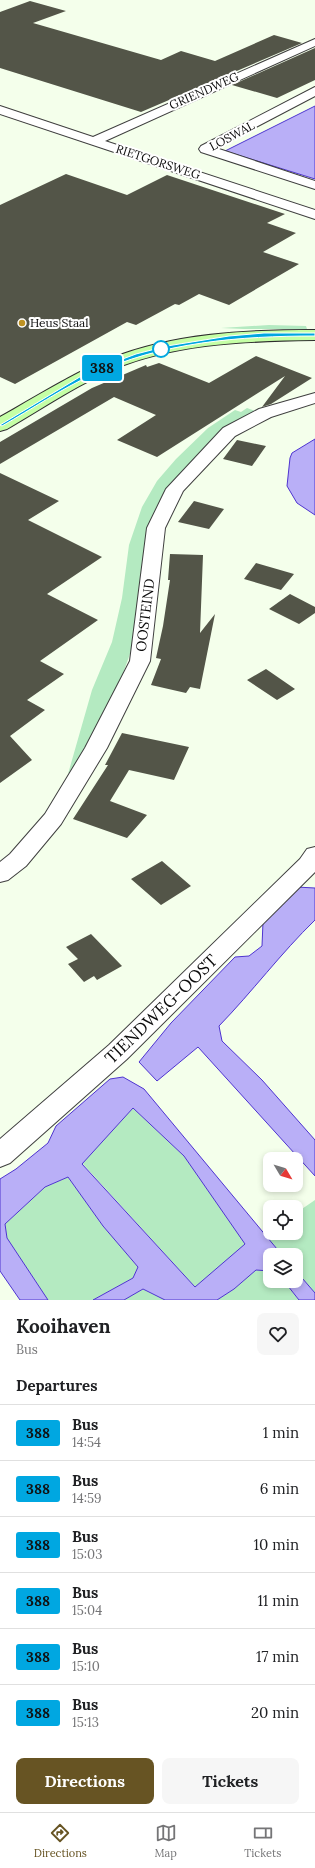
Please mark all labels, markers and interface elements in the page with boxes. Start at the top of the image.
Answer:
street label: GRIENDWEG [167,69,241,113]
street label: LOSWAL [207,117,257,154]
street label: RIETGORSWEG [114,141,202,182]
place label: Heus Staal [30,315,89,330]
marker: Heus Staal [17,318,27,328]
unlabelled marker [152,340,170,358]
line badge: 388 [79,355,125,381]
text: 388 [90,359,114,377]
street label: OOSTEIND [132,577,158,653]
street label: TIENDWEG-OOST [100,949,222,1069]
north arrow [263,1152,303,1192]
map controls [263,1152,303,1288]
button: locate [263,1200,303,1240]
button: layers [263,1248,303,1288]
button: heart [257,1313,299,1355]
text: Kooihaven [16,1314,111,1338]
text: Bus [16,1341,38,1358]
text: Departures [16,1376,97,1395]
text: Bus [72,1415,98,1434]
text: 1 min [263,1423,299,1442]
text: 388 [26,1424,50,1442]
text: 14:54 [72,1434,101,1451]
text: Bus [72,1471,98,1490]
text: 6 min [260,1479,299,1498]
text: 388 [26,1480,50,1498]
text: 14:59 [72,1490,102,1507]
text: Bus [72,1527,98,1546]
text: 10 min [254,1535,299,1554]
text: 388 [26,1536,50,1554]
text: 15:03 [72,1546,102,1563]
text: Bus [72,1583,98,1602]
text: 11 min [257,1591,299,1610]
text: 388 [26,1592,50,1610]
text: 15:04 [72,1602,102,1619]
text: Bus [72,1639,98,1658]
text: 17 min [256,1647,299,1666]
text: 388 [26,1648,50,1666]
text: 15:10 [72,1658,100,1675]
text: Bus [72,1695,98,1714]
text: 20 min [251,1703,299,1722]
text: 388 [26,1704,50,1722]
text: 15:13 [72,1714,99,1731]
button: Directions [16,1758,154,1804]
button: Tickets [162,1758,299,1804]
tab: Directions [34,1822,87,1860]
tab: Map [154,1822,177,1860]
tab: Tickets [244,1822,281,1860]

